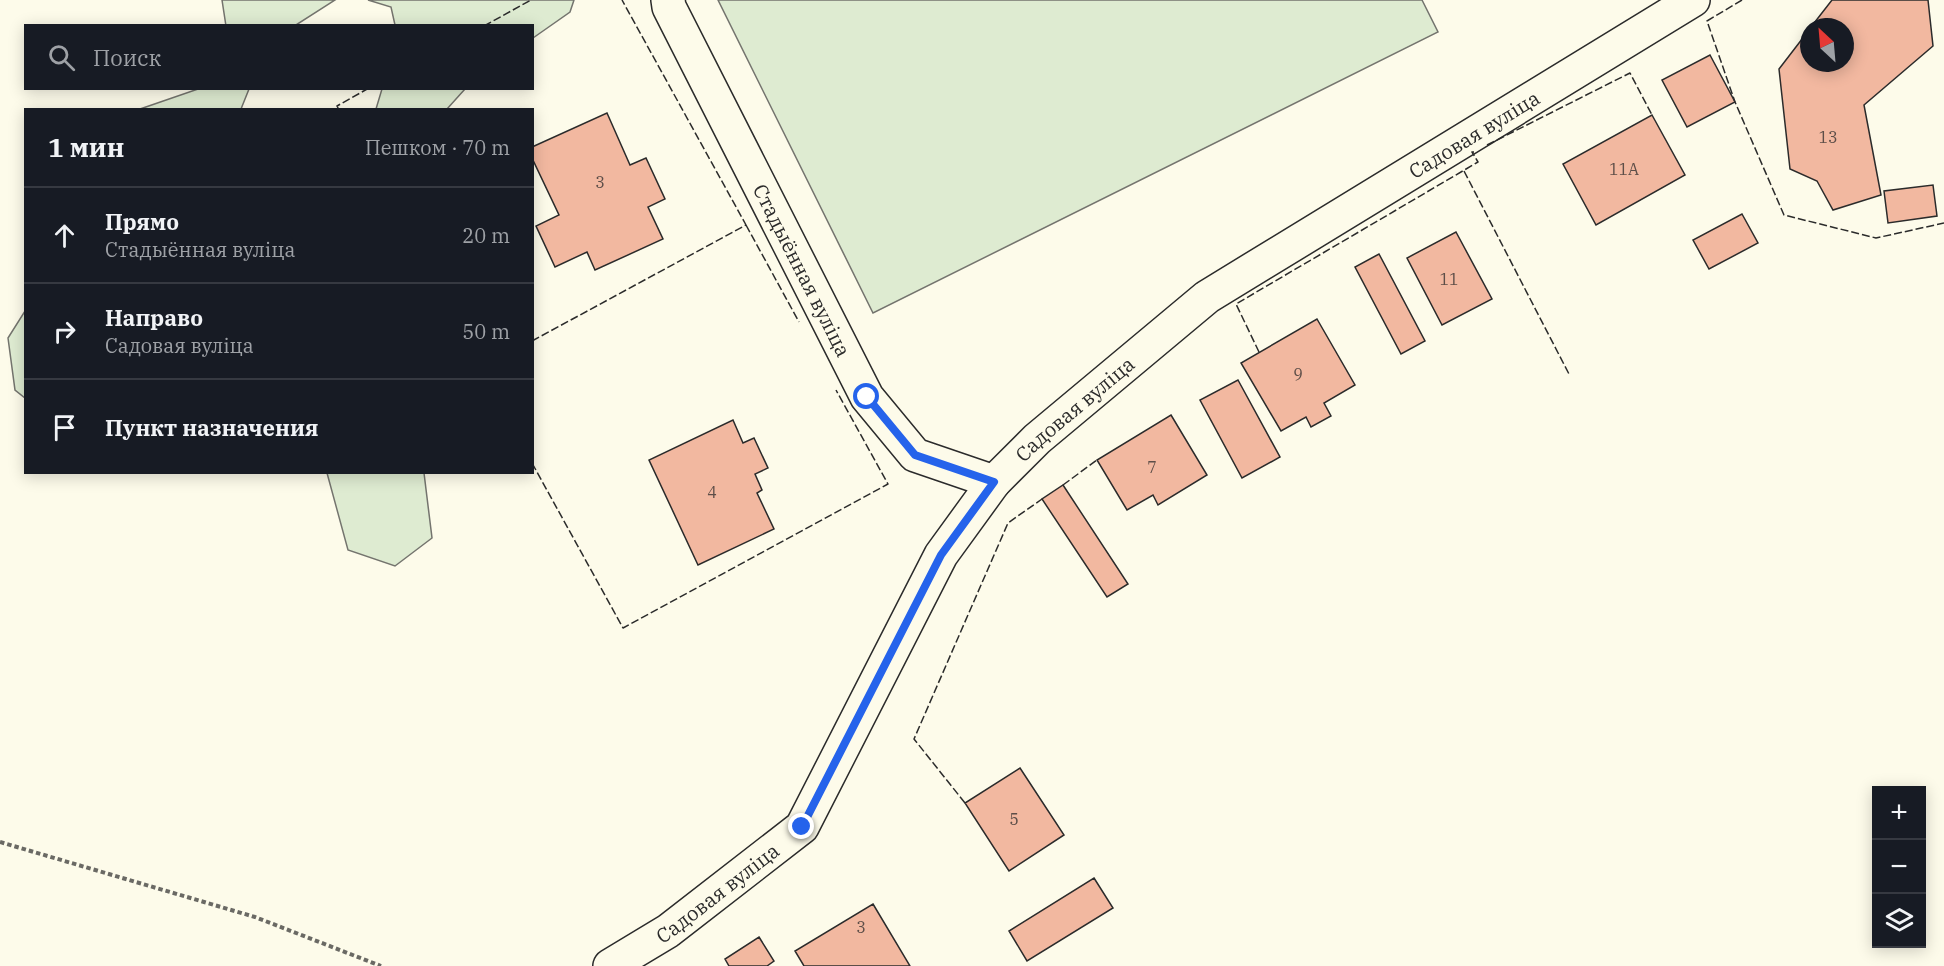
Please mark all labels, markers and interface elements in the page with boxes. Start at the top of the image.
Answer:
north arrow [1800,18,1854,72]
search box [24,24,534,90]
icon: search [45,41,78,74]
text: Поиск [93,43,161,72]
street label: Садовая вуліца [1403,84,1544,184]
house number: 13 [1818,127,1838,147]
text: 1 мин [48,130,124,164]
text: Пешком · 70 m [365,134,510,161]
house number: 11А [1609,159,1639,179]
house number: 3 [595,172,605,192]
street label: Стадыённая вуліца [747,179,858,361]
text: Прямо [105,207,179,236]
icon: ahead [48,219,81,252]
text: 20 m [462,222,510,249]
text: Стадыённая вуліца [105,236,295,263]
house number: 11 [1439,269,1459,289]
text: Направо [105,303,203,332]
icon: right [48,315,81,348]
text: 50 m [462,318,510,345]
text: Садовая вуліца [105,332,254,359]
street label: Садовая вуліца [1009,350,1140,467]
house number: 9 [1293,364,1303,384]
route start [853,383,879,409]
icon: arrive [48,411,81,444]
text: Пункт назначения [105,413,319,442]
house number: 7 [1147,457,1157,477]
house number: 4 [707,482,717,502]
map controls [1872,786,1926,948]
button: + [1872,786,1926,840]
house number: 5 [1009,809,1019,829]
route end [788,813,814,839]
street label: Садовая вуліца [651,836,784,949]
button: − [1872,840,1926,894]
button: layers [1872,894,1926,948]
house number: 3 [856,917,866,937]

